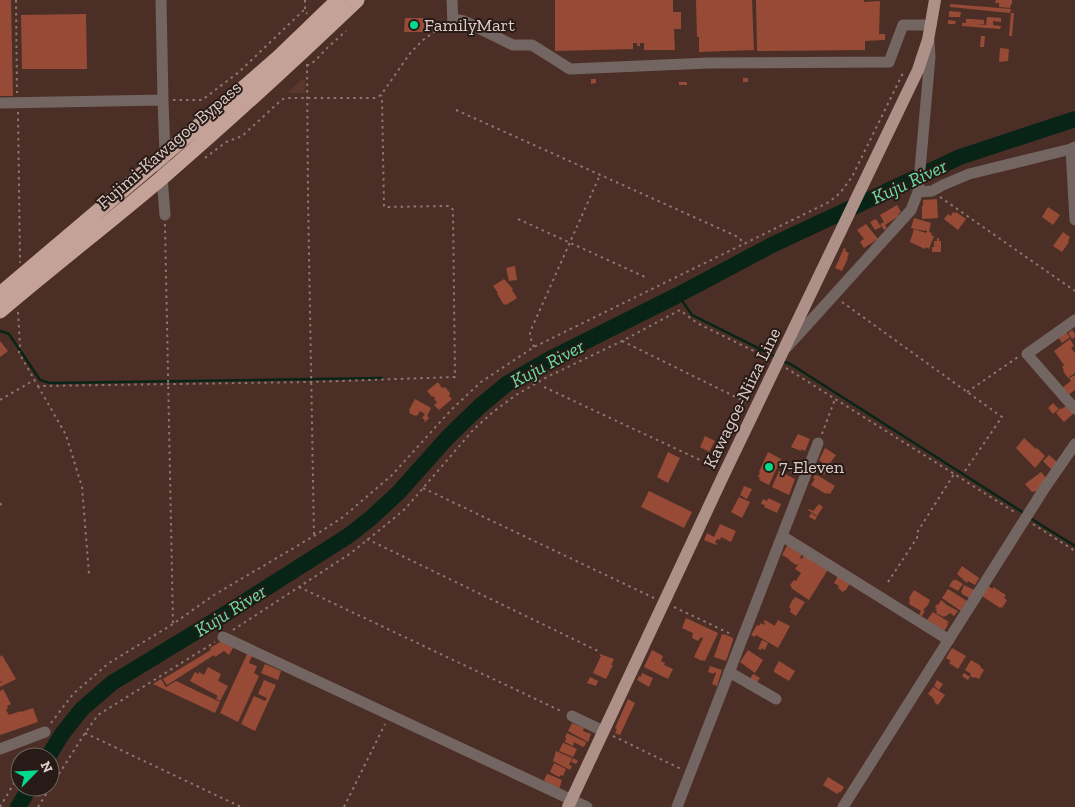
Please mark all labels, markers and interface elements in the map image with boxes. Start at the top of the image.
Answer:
place label: FamilyMart [424,14,515,36]
marker: FamilyMart [408,19,420,31]
street label: Fujimi-Kawagoe Bypass [92,76,246,214]
water label: Kuju River [868,154,951,209]
street label: Kawagoe-Niiza Line [698,324,786,472]
water label: Kuju River [506,334,588,392]
place label: 7-Eleven [779,456,845,478]
marker: 7-Eleven [763,461,775,473]
water label: Kuju River [190,579,271,641]
north arrow [10,747,60,797]
text: N [36,759,56,776]

